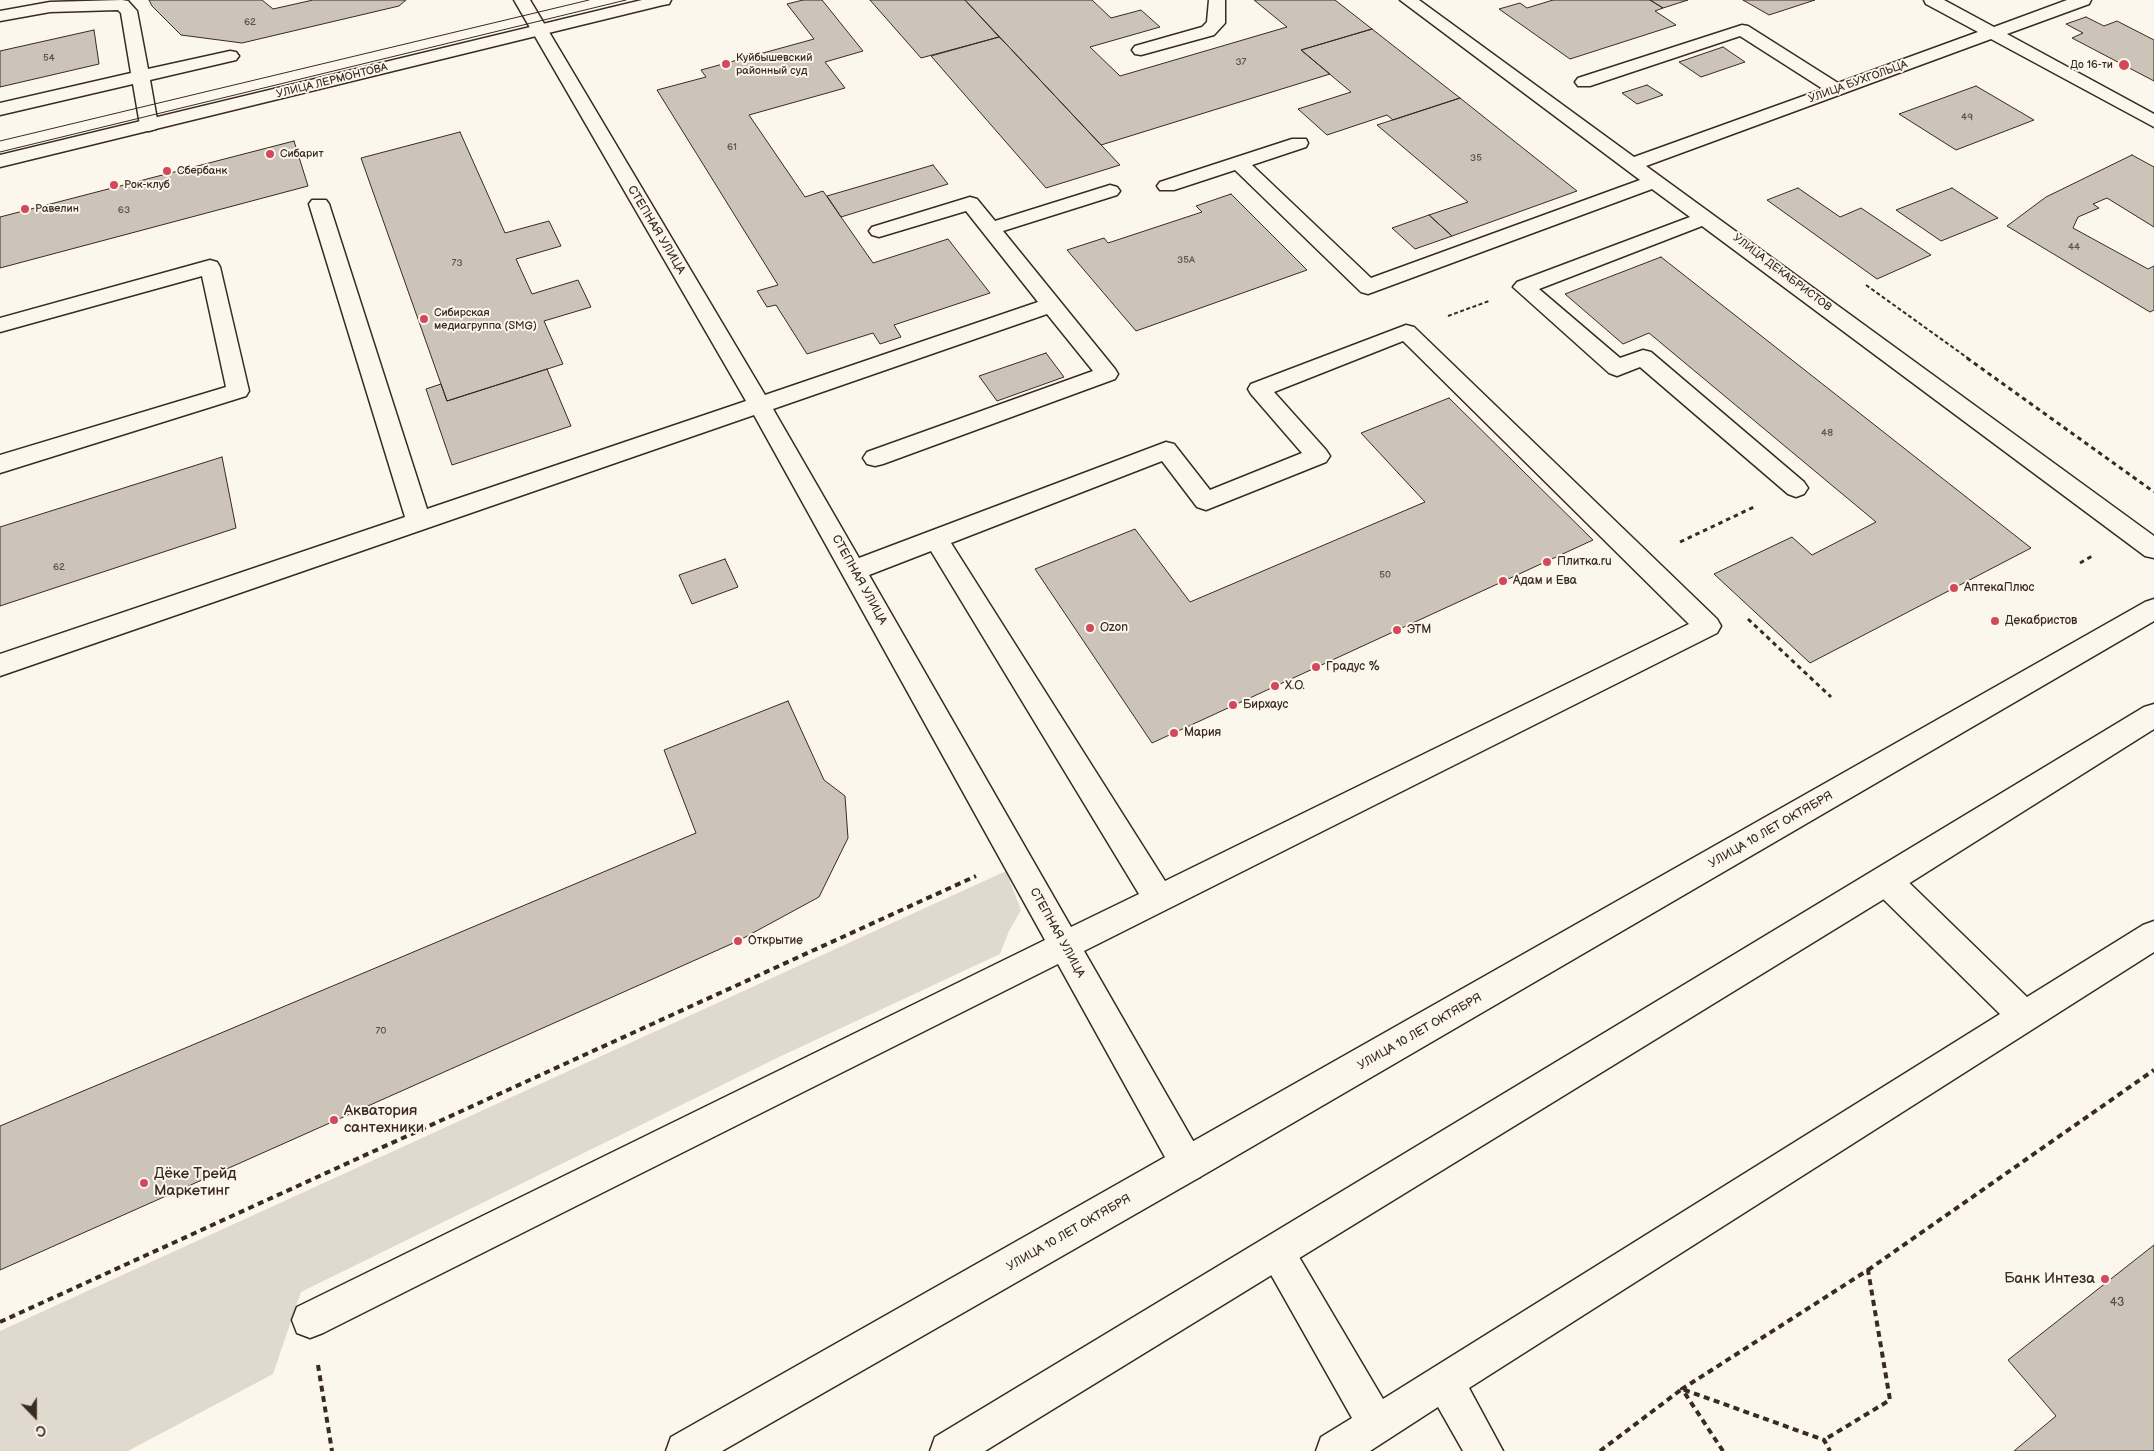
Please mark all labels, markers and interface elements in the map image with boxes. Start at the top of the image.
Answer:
house number: 62 [244,16,256,28]
place label: Куйбышевский районный суд [736,51,812,77]
house number: 54 [43,52,55,64]
house number: 37 [1235,56,1247,68]
marker: Куйбышевский районный суд [720,58,732,70]
street label: УЛИЦА БУХГОЛЬЦА [1807,58,1909,106]
place label: До 16-ти [2070,58,2113,72]
marker: До 16-ти [2117,58,2131,72]
street label: УЛИЦА ЛЕРМОНТОВА [275,61,389,101]
house number: 49 [1961,111,1973,123]
house number: 61 [727,141,737,153]
place label: Сибарит [280,147,324,161]
marker: Сибарит [264,148,276,160]
house number: 35 [1470,152,1482,164]
place label: Сбербанк [177,164,227,178]
marker: Сбербанк [161,165,173,177]
place label: Рок-клуб [124,178,170,192]
marker: Рок-клуб [108,179,120,191]
street label: СТЕПНАЯ УЛИЦА [624,183,688,277]
place label: Равелин [35,202,79,216]
marker: Равелин [19,203,31,215]
house number: 63 [118,204,130,216]
street label: УЛИЦА ДЕКАБРИСТОВ [1730,232,1834,314]
house number: 44 [2068,241,2080,253]
house number: 35А [1177,254,1195,266]
house number: 73 [451,257,463,269]
place label: Сибирская медиагруппа (SMG) [434,306,537,332]
marker: Сибирская медиагруппа (SMG) [418,313,430,325]
house number: 48 [1821,427,1833,439]
street label: СТЕПНАЯ УЛИЦА [828,533,890,627]
place label: Плитка.ru [1557,555,1612,569]
marker: Плитка.ru [1541,556,1553,568]
house number: 62 [53,561,65,573]
house number: 50 [1379,569,1391,581]
place label: Адам и Ева [1513,574,1577,588]
marker: Адам и Ева [1497,575,1509,587]
place label: АптекаПлюс [1964,581,2034,595]
marker: АптекаПлюс [1948,582,1960,594]
place label: Декабристов [2005,614,2077,628]
marker: Декабристов [1989,615,2001,627]
place label: Ozon [1100,621,1128,635]
marker: Ozon [1084,622,1096,634]
place label: ЭТМ [1407,623,1431,637]
marker: ЭТМ [1391,624,1403,636]
place label: Градус % [1326,660,1380,674]
marker: Градус % [1310,661,1322,673]
place label: X.O. [1285,679,1305,693]
marker: X.O. [1269,680,1281,692]
place label: Бирхаус [1243,698,1288,712]
marker: Бирхаус [1227,699,1239,711]
place label: Мария [1184,726,1221,740]
marker: Мария [1168,727,1180,739]
street label: УЛИЦА 10 ЛЕТ ОКТЯБРЯ [1706,789,1836,871]
street label: СТЕПНАЯ УЛИЦА [1026,886,1088,980]
place label: Открытие [748,934,803,948]
marker: Открытие [732,935,744,947]
street label: УЛИЦА 10 ЛЕТ ОКТЯБРЯ [1355,991,1485,1073]
house number: 70 [376,1025,386,1037]
place label: Акватория сантехники [344,1102,424,1137]
marker: Акватория сантехники [328,1114,340,1126]
place label: Дёке Трейд Маркетинг [154,1165,236,1200]
marker: Дёке Трейд Маркетинг [138,1177,150,1189]
street label: УЛИЦА 10 ЛЕТ ОКТЯБРЯ [1004,1192,1134,1274]
place label: Банк Интеза [2004,1270,2095,1288]
marker: Банк Интеза [2099,1273,2111,1285]
house number: 43 [2110,1296,2124,1310]
north arrow [10,1391,60,1441]
text: С [33,1421,49,1440]

